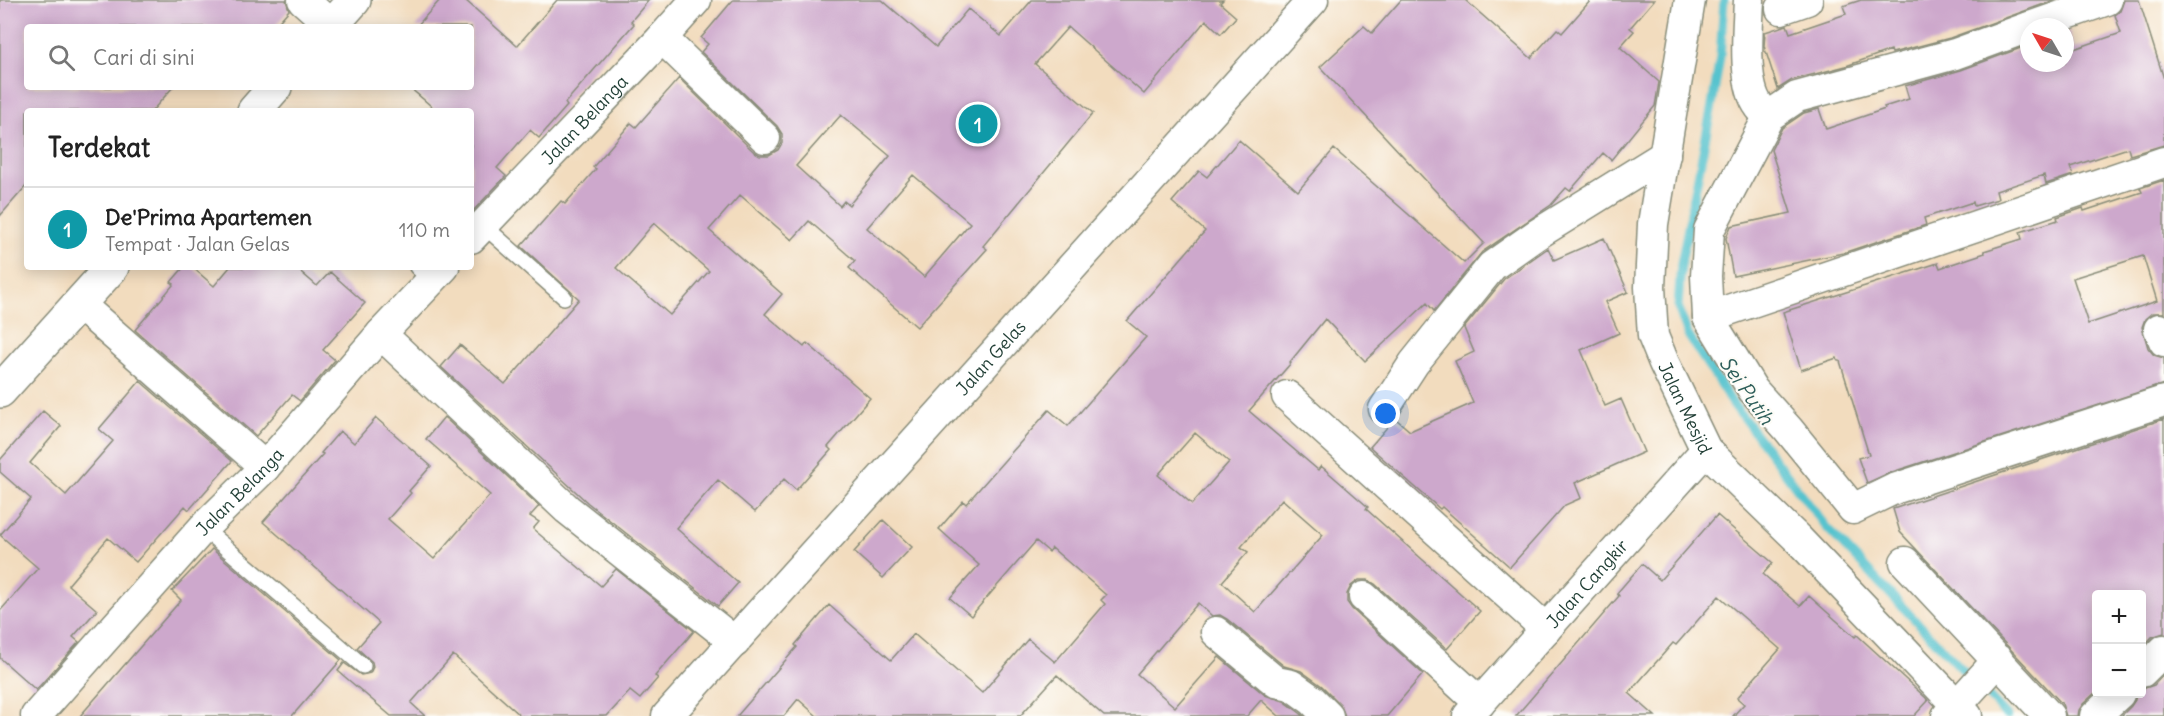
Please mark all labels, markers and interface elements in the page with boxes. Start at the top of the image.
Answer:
north arrow [2020,18,2074,72]
search box [24,24,474,90]
icon: search [45,41,78,74]
text: Cari di sini [93,43,195,71]
street label: Jalan Belanga [536,70,632,169]
pin: 1 [958,102,998,146]
text: Terdekat [48,131,150,164]
text: De'Prima Apartemen [105,203,312,231]
text: 1 [64,217,71,242]
text: 110 m [399,217,450,242]
text: Tempat · Jalan Gelas [105,231,290,256]
street label: Jalan Gelas [951,315,1030,400]
water label: Sei Putih [1715,351,1780,429]
street label: Jalan Mesjid [1654,358,1718,458]
your location [1371,399,1400,428]
street label: Jalan Belanga [190,443,288,540]
street label: Jalan Cangkir [1541,534,1633,633]
map controls [2092,590,2146,698]
button: + [2092,590,2146,644]
button: − [2092,644,2146,698]

